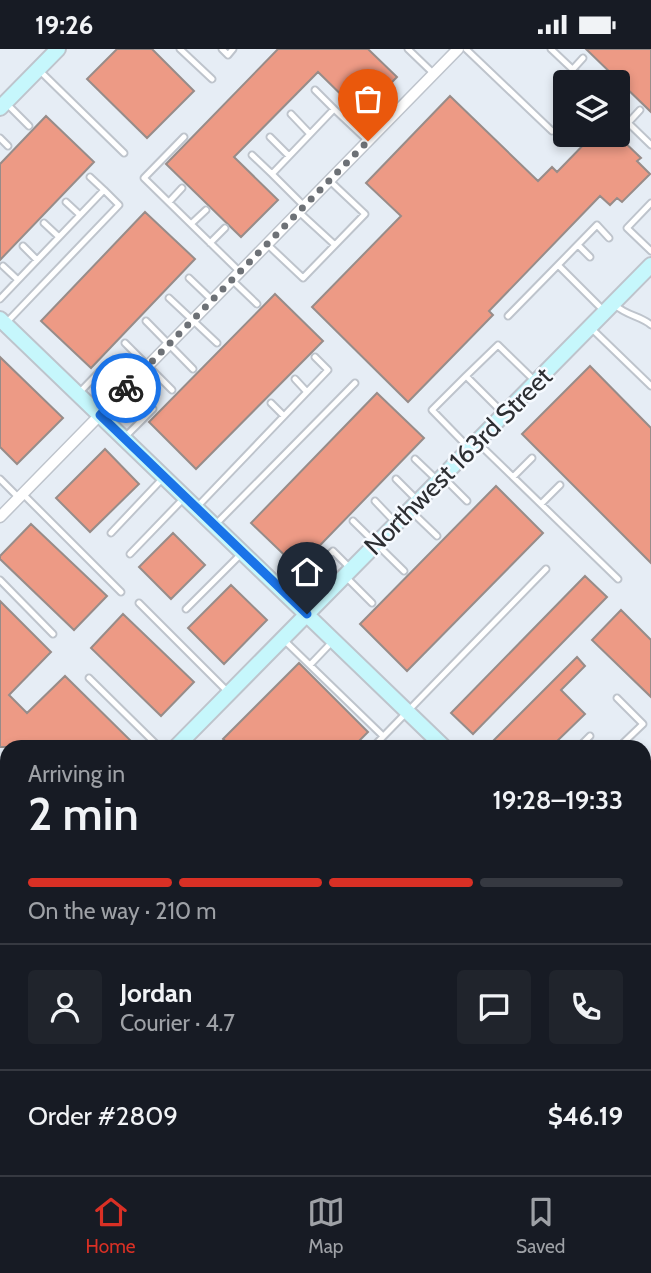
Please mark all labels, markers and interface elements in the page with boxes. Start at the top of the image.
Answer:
text: 19:26 [35,9,93,41]
pin [338,69,398,141]
map controls [553,70,630,147]
button: layers [553,70,630,147]
icon: bag [349,80,387,118]
courier [91,353,161,423]
street label: Northwest 163rd Street [357,360,559,562]
icon: bike [107,369,145,407]
pin [277,542,337,614]
icon: home [288,553,326,591]
text: Arriving in [28,760,125,788]
text: 19:28–19:33 [493,784,623,816]
text: 2 min [28,786,139,842]
text: On the way · 210 m [28,897,216,925]
button: person [28,970,102,1044]
button: chat [457,970,531,1044]
button: phone [549,970,623,1044]
text: Jordan [120,977,192,1009]
text: Courier · 4.7 [120,1009,235,1037]
text: Order #2809 [28,1100,178,1132]
text: $46.19 [548,1100,623,1132]
tab: Home [86,1193,136,1258]
tab: Map [307,1193,345,1258]
tab: Saved [516,1193,565,1258]

